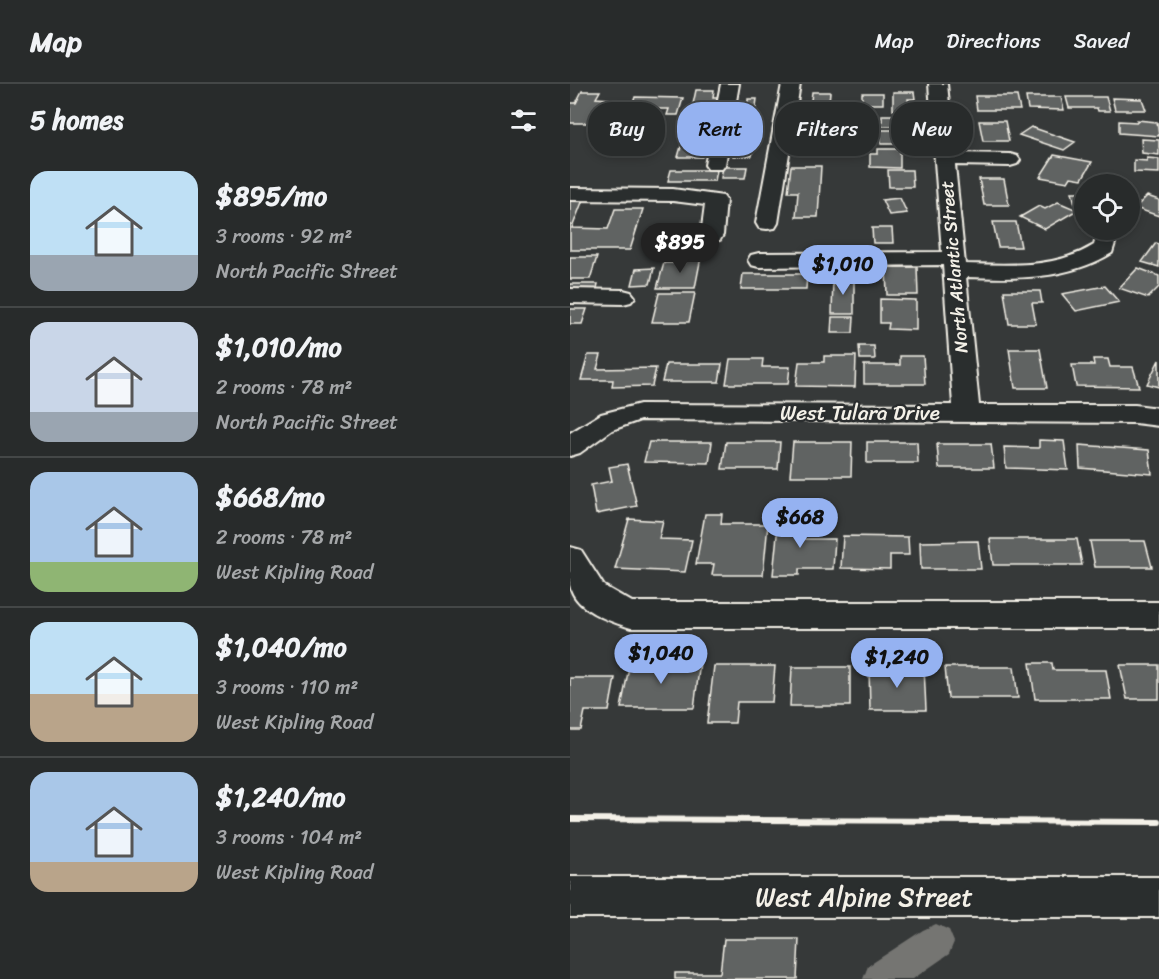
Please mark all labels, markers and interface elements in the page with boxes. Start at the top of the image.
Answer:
text: Map [30,17,82,66]
text: Map [875,22,913,60]
text: Directions [946,22,1041,60]
text: Saved [1074,22,1129,60]
text: 5 homes [30,97,123,143]
chip: Buy [588,102,665,156]
chip: Rent [677,102,763,156]
chip: Filters [775,102,879,156]
chip: New [891,102,973,156]
icon: filters [507,104,540,137]
text: $895/mo [216,173,327,219]
map controls [1074,174,1140,240]
button: locate [1074,174,1140,240]
street label: North Atlantic Street [931,179,977,354]
icon: home [78,195,150,267]
text: 3 rooms · 92 m² [216,219,352,254]
pin: $895 [644,223,716,274]
text: $895 [655,225,705,260]
pin: $1,010 [794,245,892,296]
text: $1,010 [812,247,874,282]
text: North Pacific Street [216,254,398,289]
text: $1,010/mo [216,324,342,370]
icon: home [78,346,150,418]
text: 2 rooms · 78 m² [216,370,352,405]
street label: West Tulara Drive [780,394,940,432]
text: North Pacific Street [216,405,398,440]
text: $668/mo [216,474,325,520]
icon: home [78,496,150,568]
pin: $668 [764,498,836,549]
text: $668 [776,500,824,535]
text: 2 rooms · 78 m² [216,520,352,555]
text: West Kipling Road [216,555,373,590]
text: $1,040/mo [216,624,347,670]
pin: $1,040 [612,634,710,685]
text: $1,040 [628,636,694,671]
pin: $1,240 [848,638,946,689]
text: $1,240 [865,640,929,675]
icon: home [78,646,150,718]
text: 3 rooms · 110 m² [216,670,358,705]
text: West Kipling Road [216,705,373,740]
text: $1,240/mo [216,774,345,820]
icon: home [78,796,150,868]
text: 3 rooms · 104 m² [216,820,362,855]
text: West Kipling Road [216,855,373,890]
street label: West Alpine Street [755,874,973,920]

